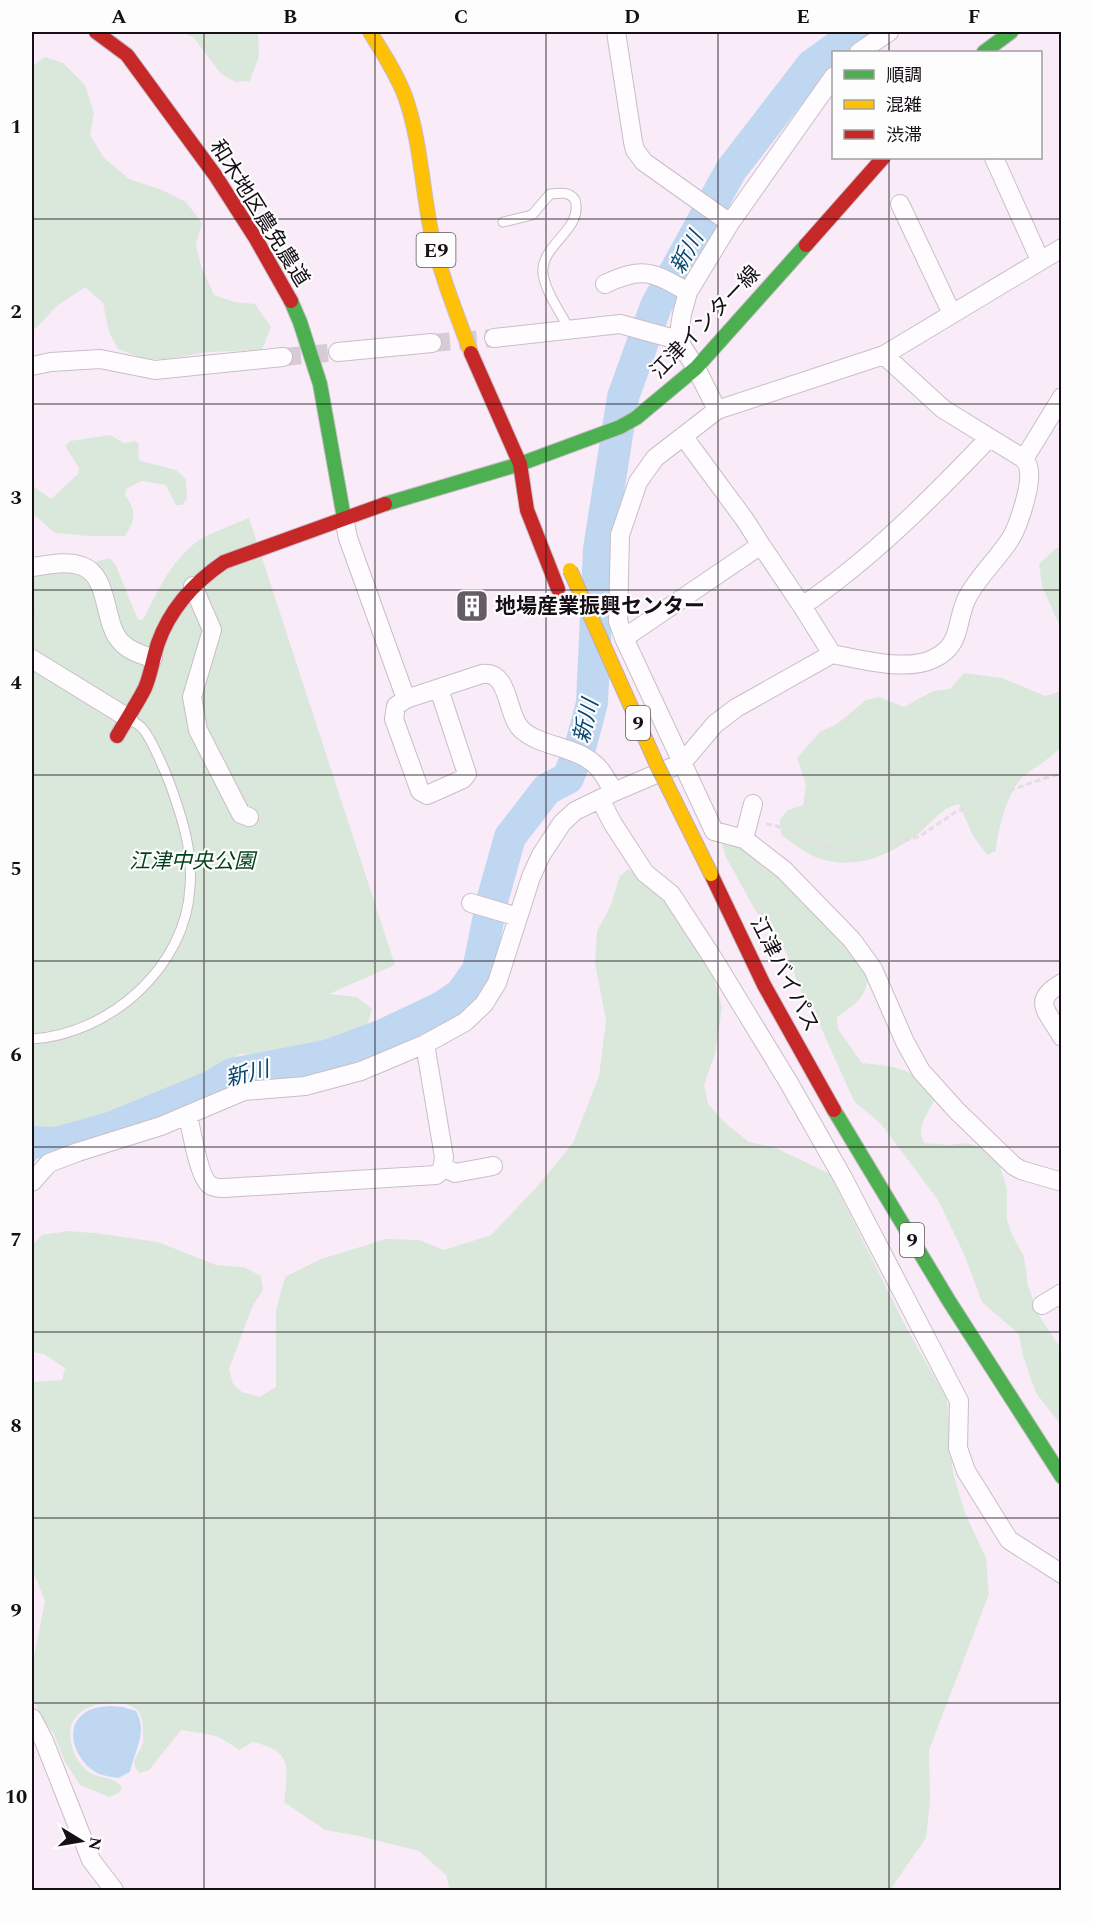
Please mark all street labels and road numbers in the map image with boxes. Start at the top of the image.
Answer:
street label: 和木地区農免農道 [201,134,317,293]
road number: E9 [416,233,456,267]
street label: 江津インター線 [643,259,768,387]
road number: 9 [626,706,650,740]
street label: 江津バイパス [741,911,827,1038]
road number: 9 [900,1223,924,1257]

